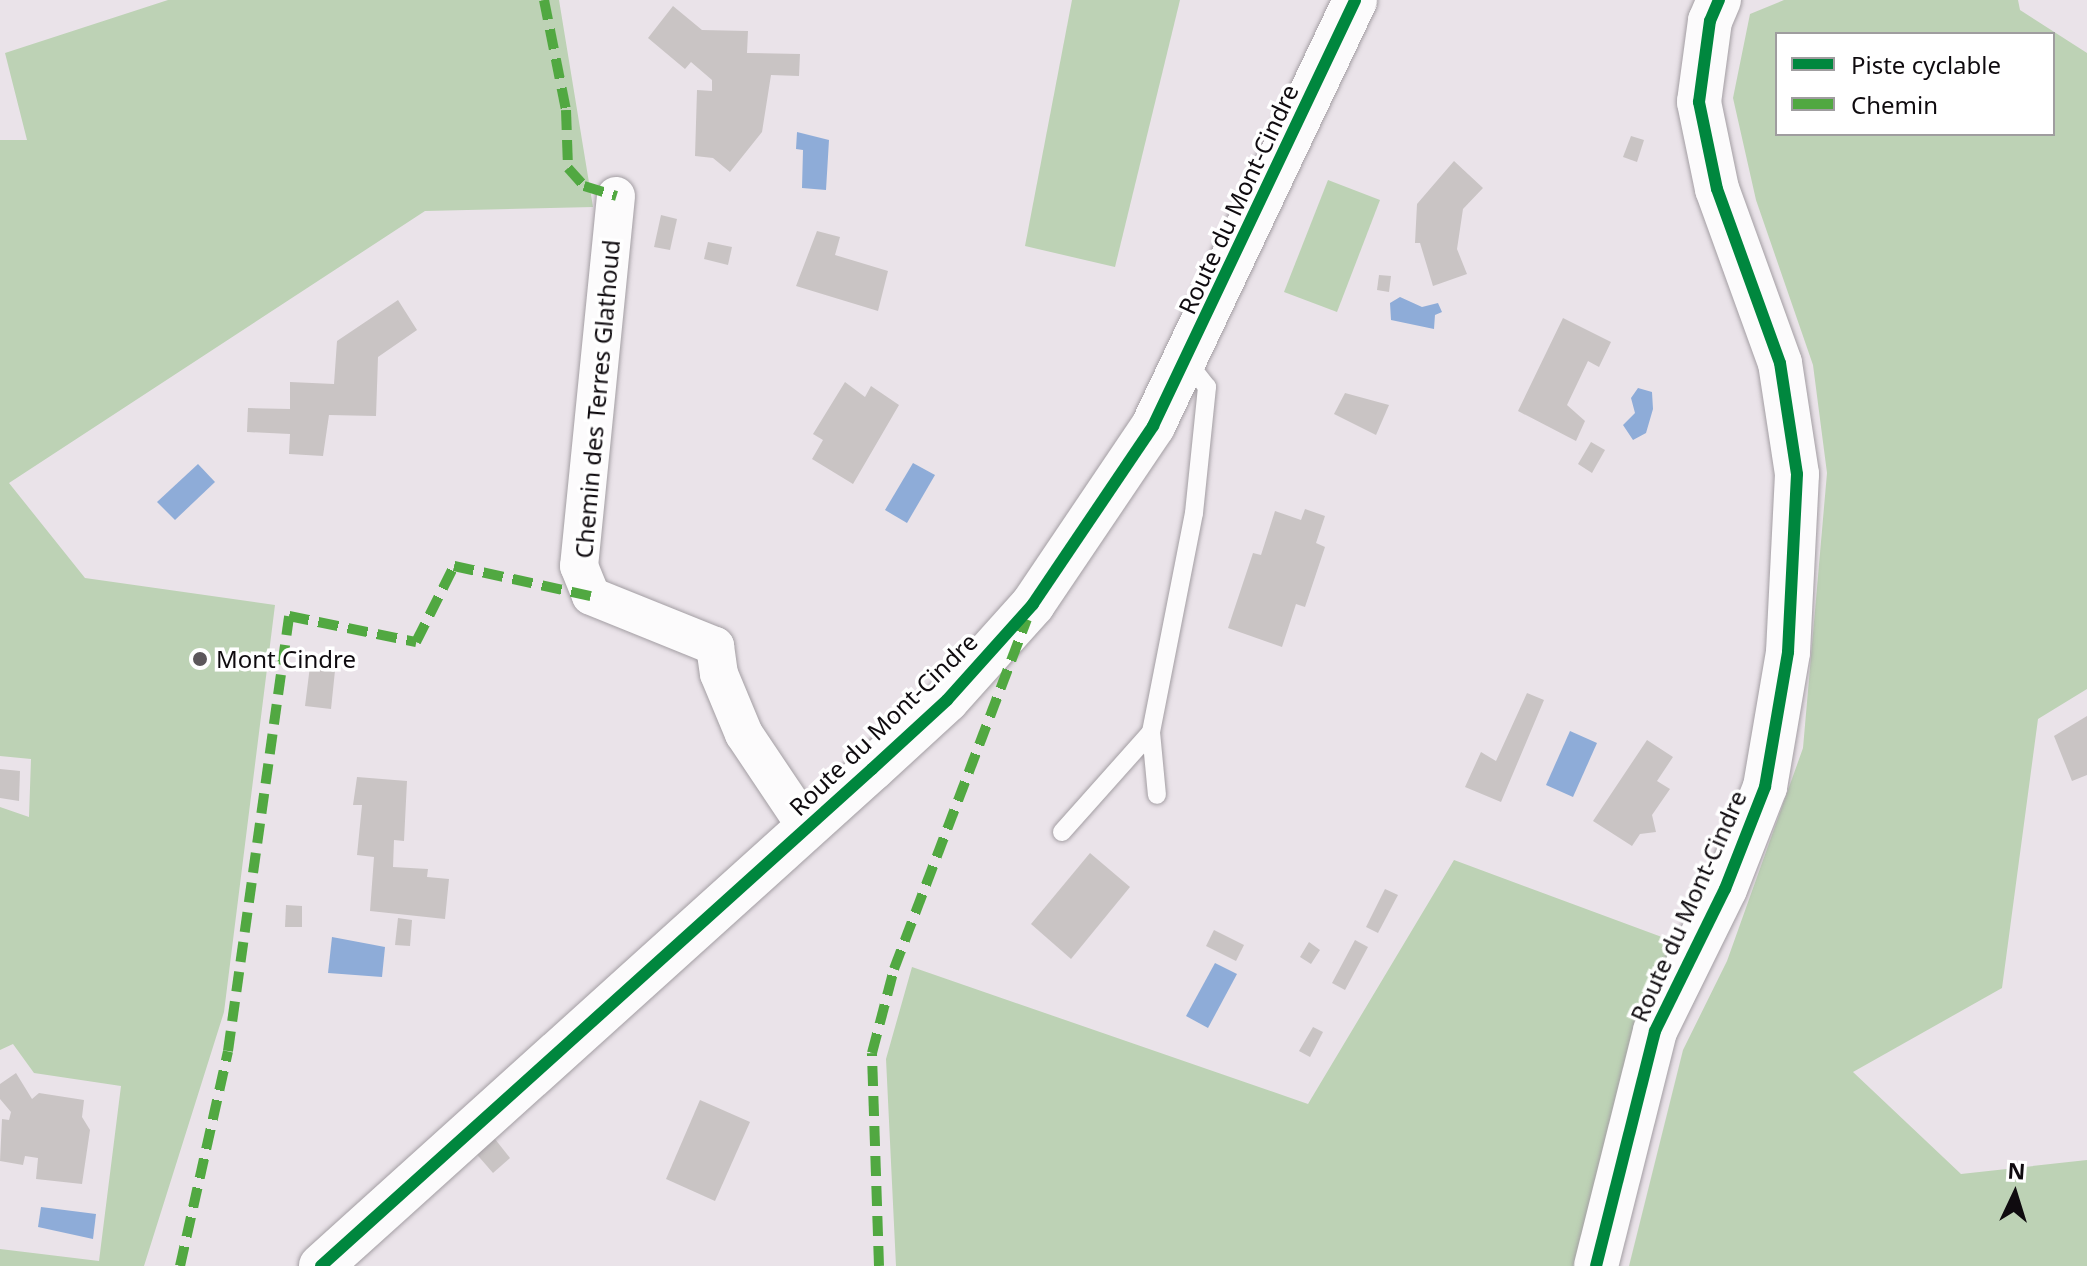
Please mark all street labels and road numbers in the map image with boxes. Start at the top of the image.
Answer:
street label: Route du Mont-Cindre [1172,80,1304,318]
street label: Chemin des Terres Glathoud [569,238,625,560]
street label: Route du Mont-Cindre [783,627,983,821]
street label: Route du Mont-Cindre [1624,786,1752,1026]

